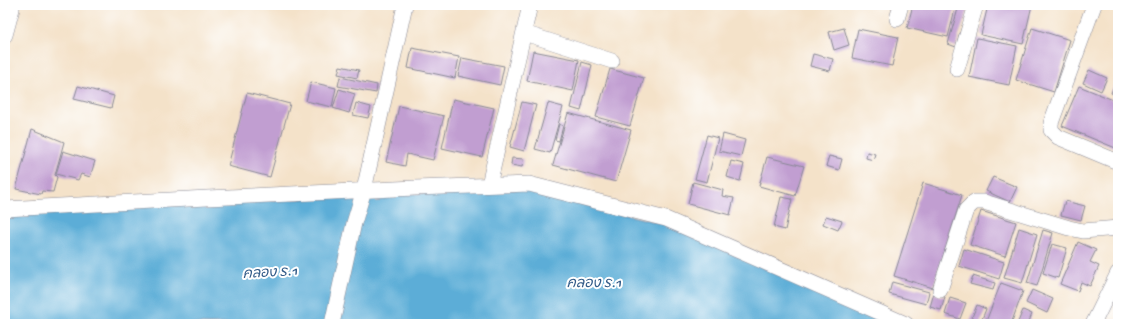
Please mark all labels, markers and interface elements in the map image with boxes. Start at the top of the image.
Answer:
water label: คลอง ร.1 [242,264,298,284]
water label: คลอง ร.1 [567,276,622,293]

